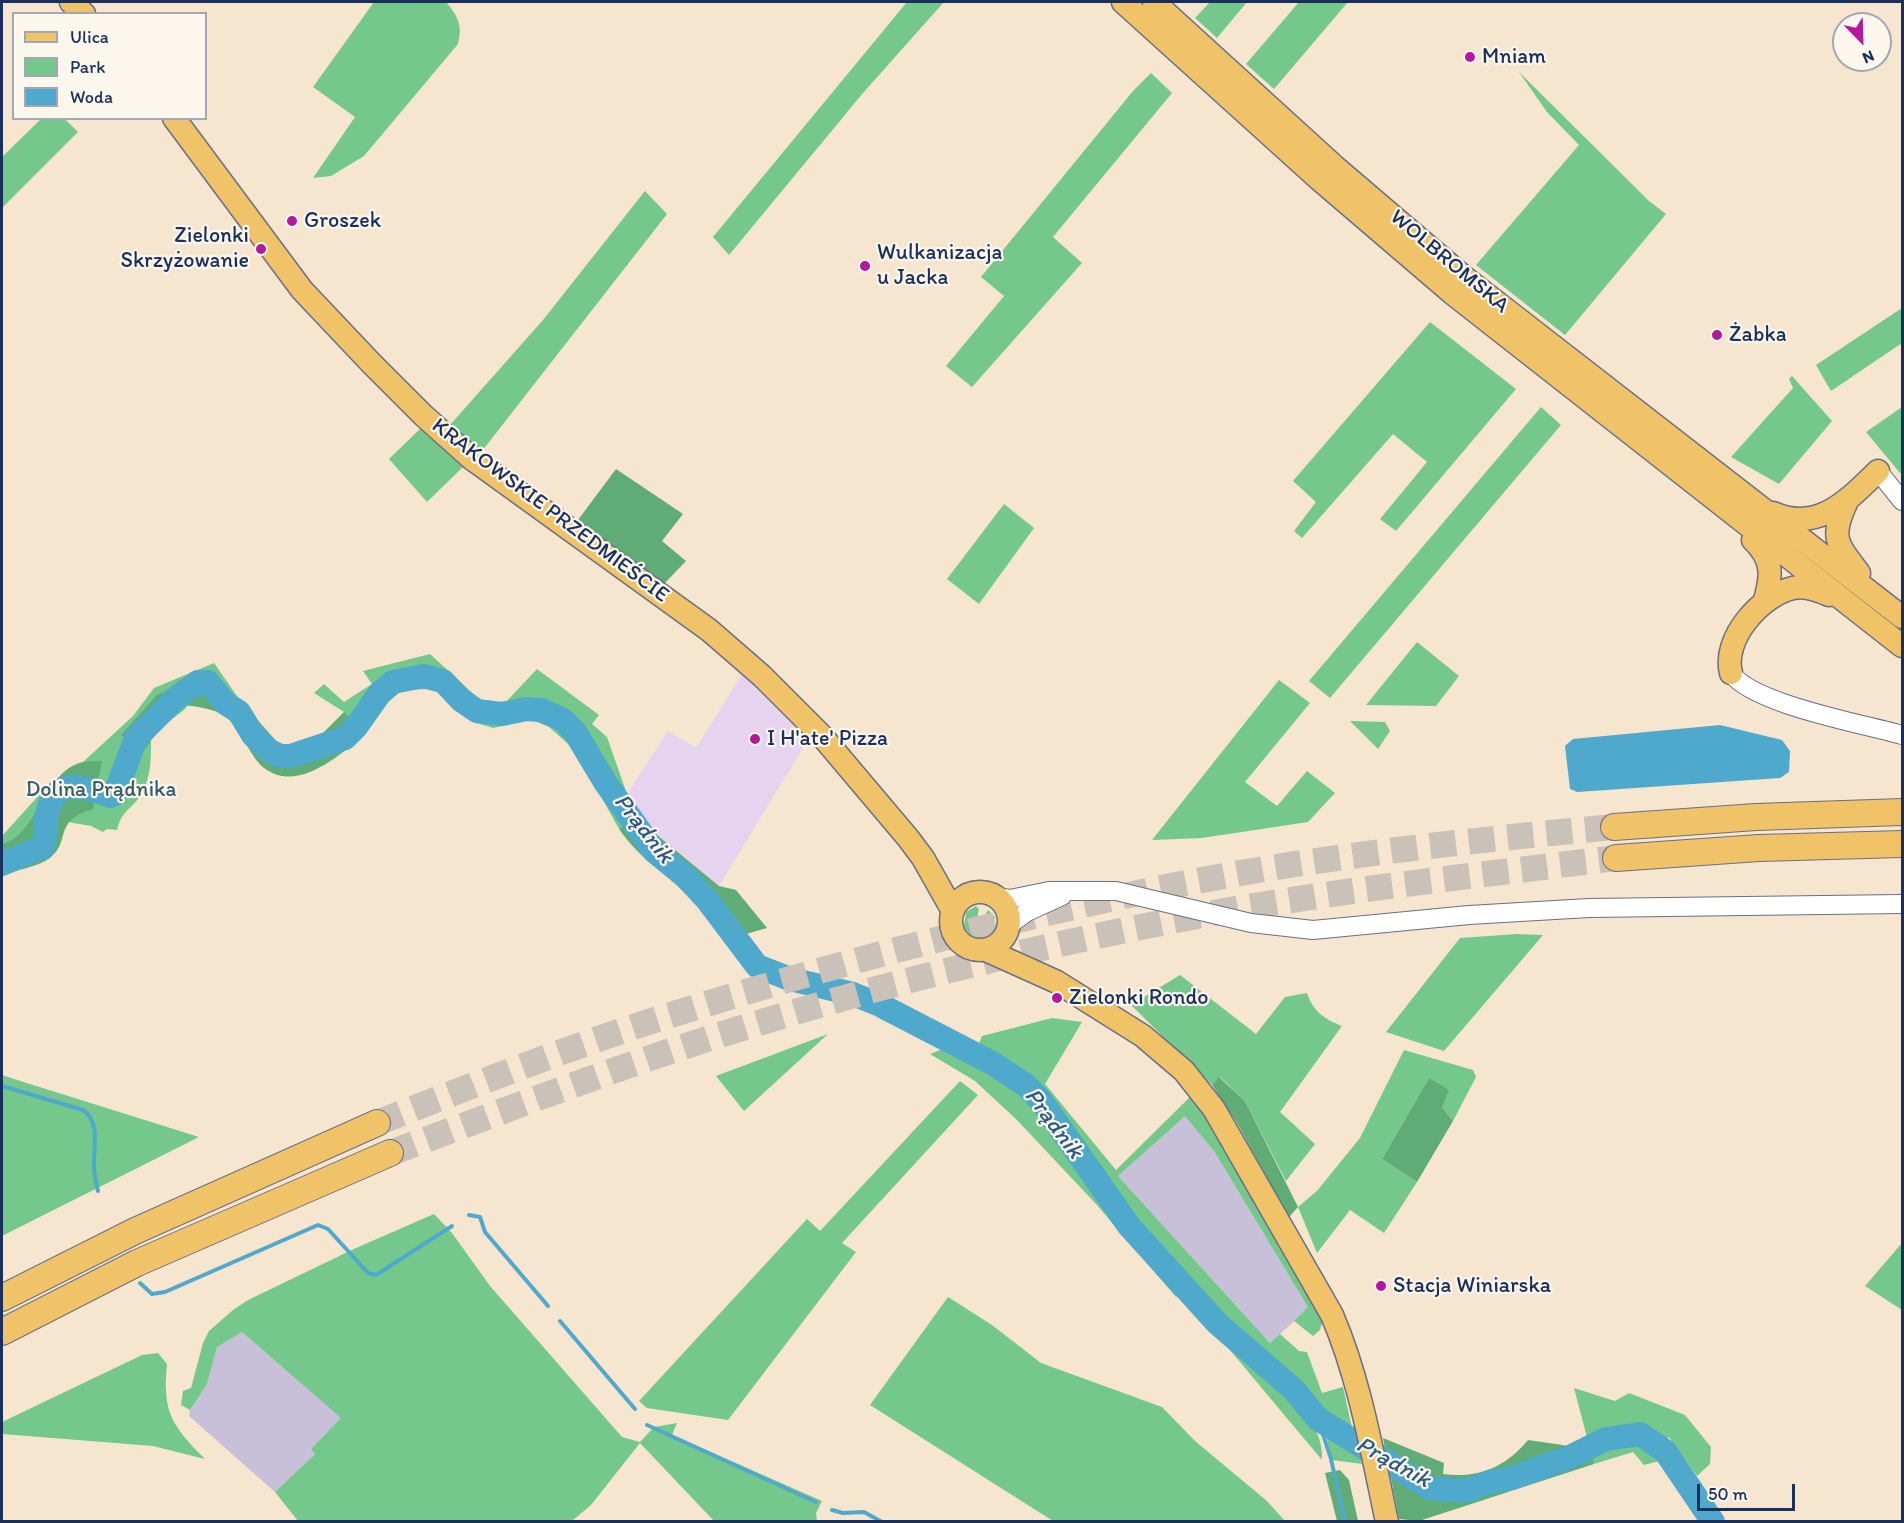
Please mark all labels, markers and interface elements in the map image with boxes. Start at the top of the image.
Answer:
legend [12,12,207,120]
north arrow [1832,12,1892,72]
text: Ulica [70,26,109,48]
place label: Mniam [1482,44,1546,70]
text: N [1860,46,1877,68]
marker: Mniam [1463,50,1477,64]
text: Park [70,56,105,78]
text: Woda [70,86,113,108]
street label: WOLBROMSKA [1384,204,1514,320]
place label: Groszek [304,208,381,234]
marker: Groszek [285,214,299,228]
place label: Zielonki Skrzyżowanie [121,223,249,274]
place label: Wulkanizacja u Jacka [877,240,1002,292]
marker: Zielonki Skrzyżowanie [254,242,268,256]
marker: Wulkanizacja u Jacka [858,259,872,273]
place label: Żabka [1729,322,1786,348]
marker: Żabka [1710,328,1724,342]
street label: KRAKOWSKIE PRZEDMIEŚCIE [426,413,674,609]
place label: I H'ate' Pizza [767,726,888,752]
marker: I H'ate' Pizza [748,732,762,746]
park label: Dolina Prądnika [26,777,176,803]
water label: Prądnik [607,788,679,870]
place label: Zielonki Rondo [1069,985,1208,1011]
marker: Zielonki Rondo [1050,991,1064,1005]
water label: Prądnik [1017,1083,1089,1165]
place label: Stacja Winiarska [1393,1273,1551,1299]
marker: Stacja Winiarska [1374,1279,1388,1293]
water label: Prądnik [1351,1431,1435,1495]
scale bar [1700,1472,1798,1510]
text: 50 m [1708,1483,1748,1505]

